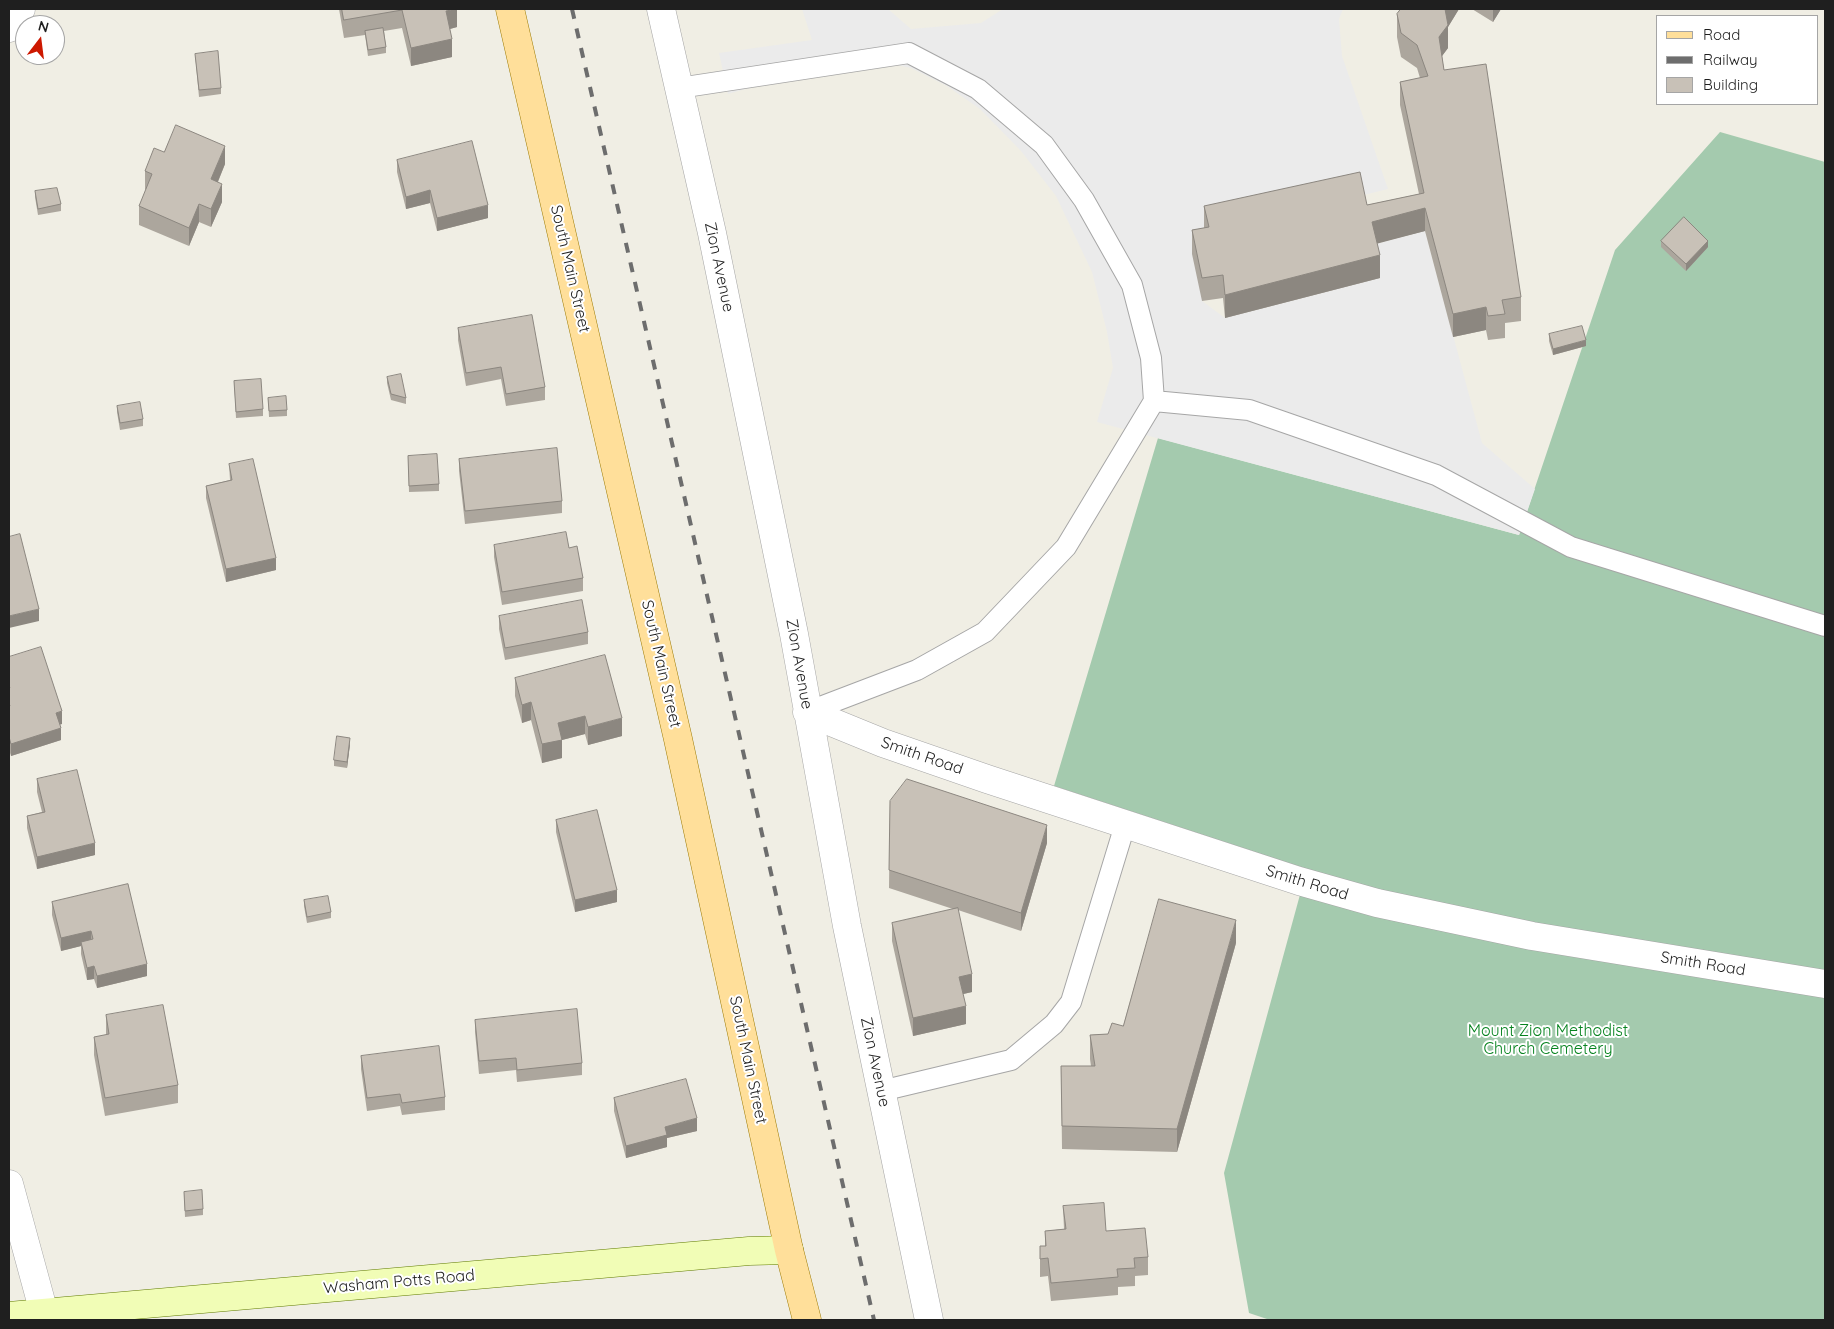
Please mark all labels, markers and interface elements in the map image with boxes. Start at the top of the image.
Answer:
north arrow [15,15,65,65]
legend [1656,15,1819,105]
text: N [36,16,51,37]
text: Road [1703,25,1740,44]
text: Railway [1703,50,1758,69]
text: Building [1703,75,1758,94]
street label: South Main Street [546,203,594,335]
street label: Zion Avenue [700,220,738,314]
street label: South Main Street [637,598,685,730]
street label: Zion Avenue [782,617,816,711]
street label: Smith Road [878,733,966,779]
street label: Smith Road [1263,861,1351,905]
street label: Smith Road [1659,948,1747,980]
street label: South Main Street [725,994,771,1126]
street label: Zion Avenue [856,1015,894,1109]
park label: Mount Zion Methodist Church Cemetery [1468,1021,1628,1059]
street label: Washam Potts Road [322,1266,476,1298]

